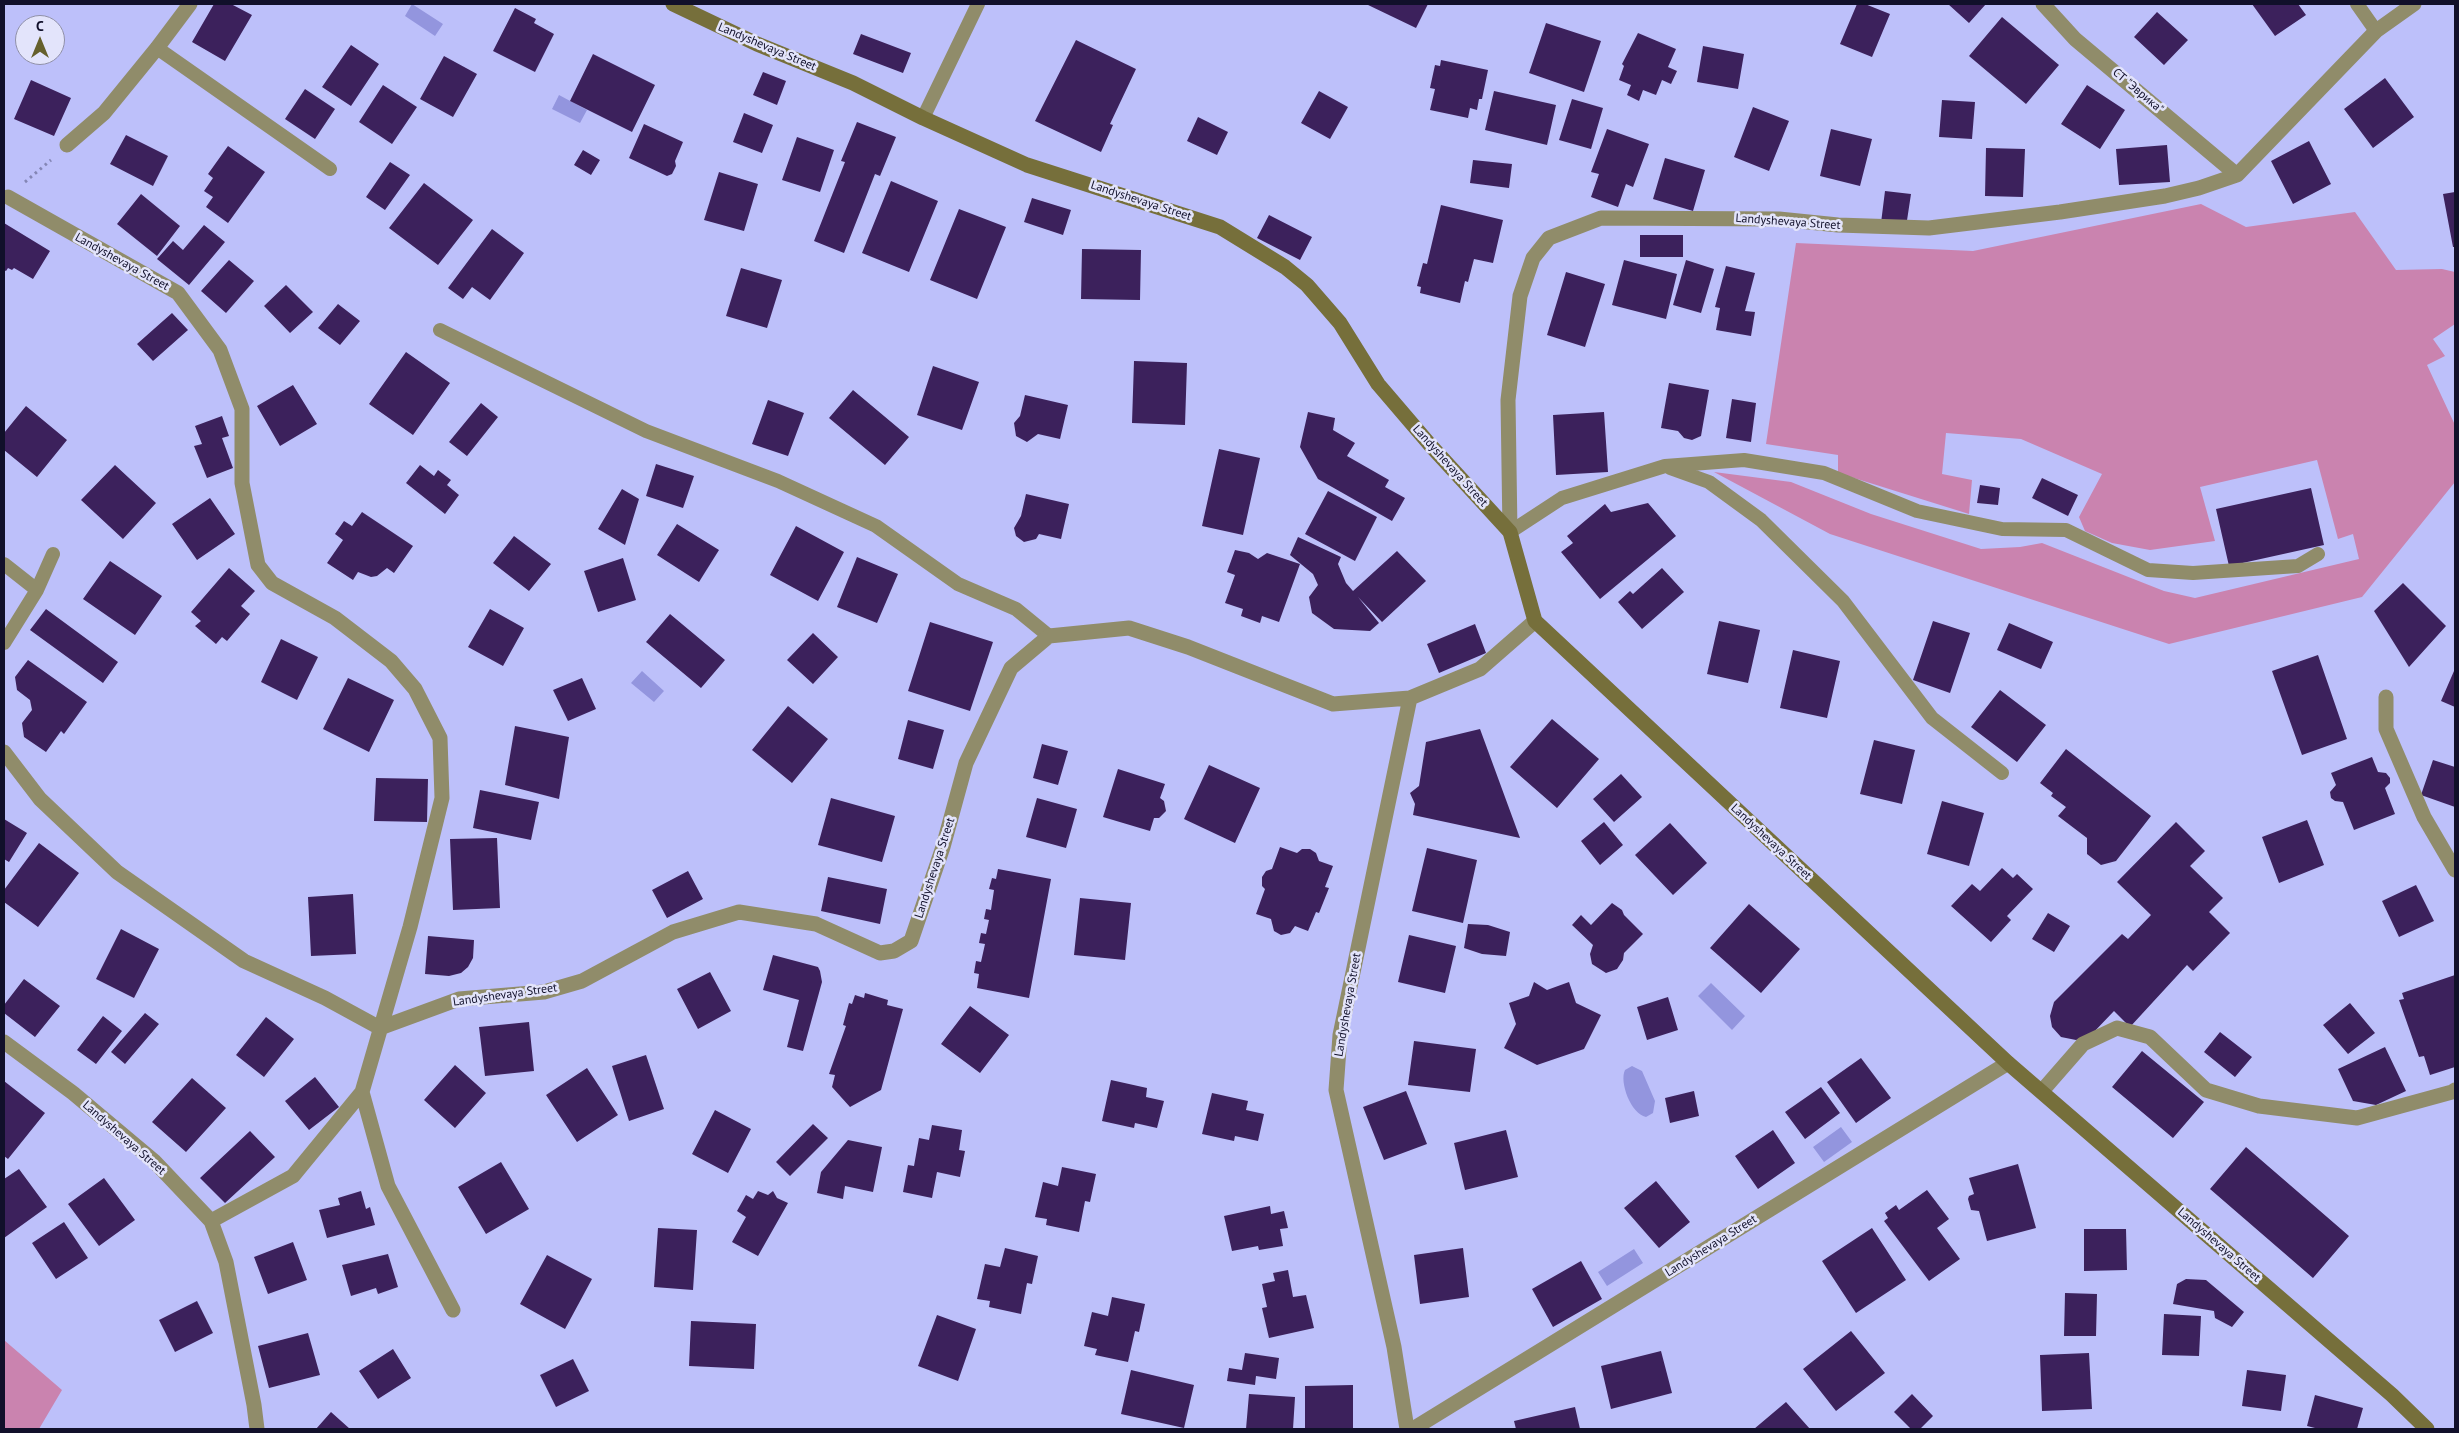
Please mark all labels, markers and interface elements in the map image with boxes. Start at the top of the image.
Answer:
north arrow [15,15,65,65]
text: С [36,17,44,35]
street label: Landyshevaya Street [716,20,818,74]
street label: СТ "Эврика" [2110,65,2166,117]
street label: Landyshevaya Street [1089,178,1193,224]
street label: Landyshevaya Street [1735,211,1841,233]
street label: Landyshevaya Street [73,230,171,294]
street label: Landyshevaya Street [1409,422,1491,510]
street label: Landyshevaya Street [1728,801,1814,883]
street label: Landyshevaya Street [912,816,958,920]
street label: Landyshevaya Street [1332,952,1364,1058]
street label: Landyshevaya Street [452,981,558,1009]
street label: Landyshevaya Street [80,1098,168,1178]
street label: Landyshevaya Street [2175,1205,2263,1285]
street label: Landyshevaya Street [1663,1212,1759,1280]

